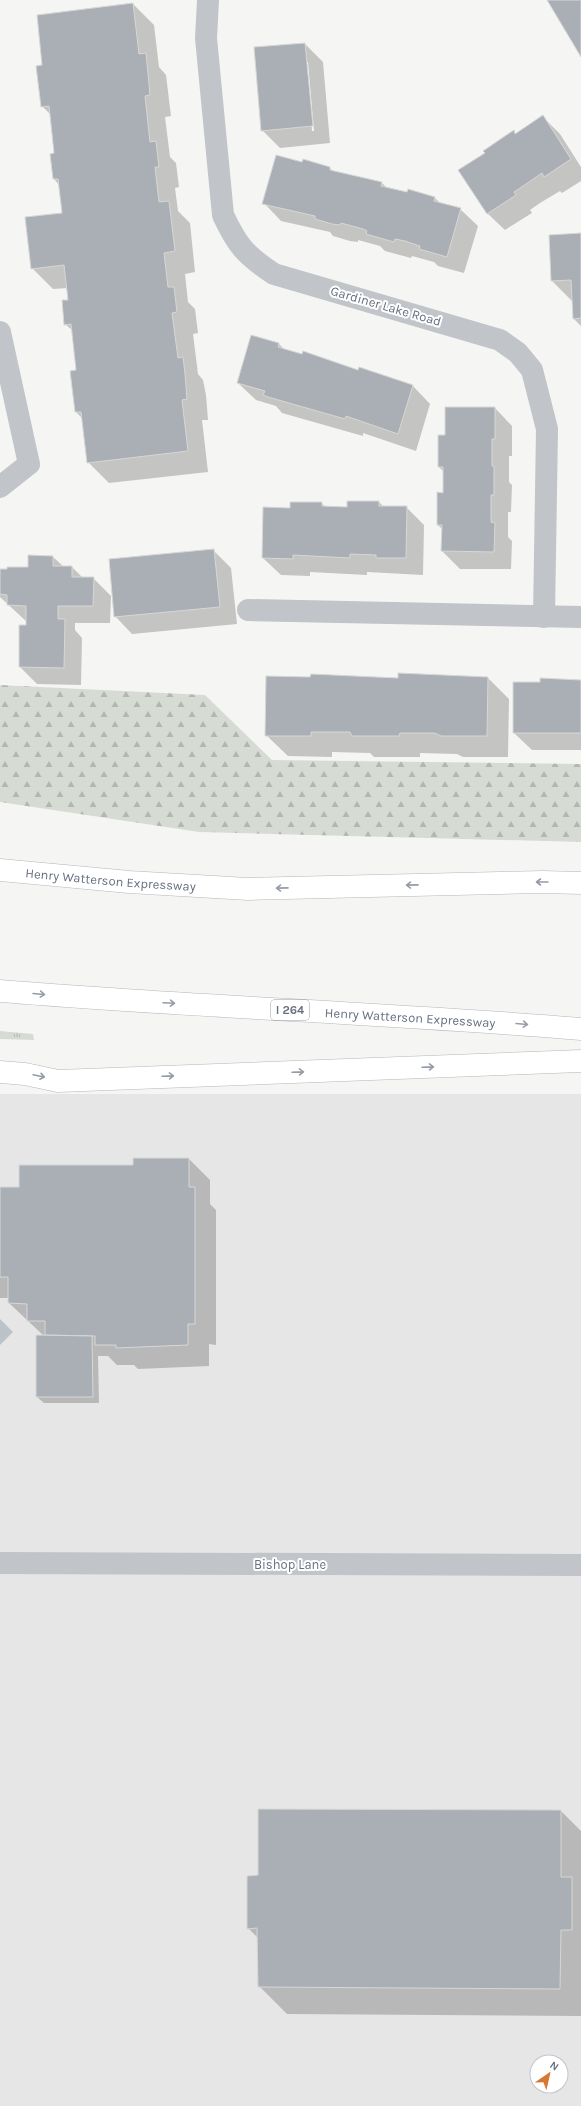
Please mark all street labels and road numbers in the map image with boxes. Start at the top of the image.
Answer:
street label: Gardiner Lake Road [329,283,443,329]
street label: Henry Watterson Expressway [25,865,196,893]
road number: I 264 [271,1000,309,1020]
street label: Henry Watterson Expressway [324,1004,496,1030]
street label: Bishop Lane [254,1557,326,1572]

